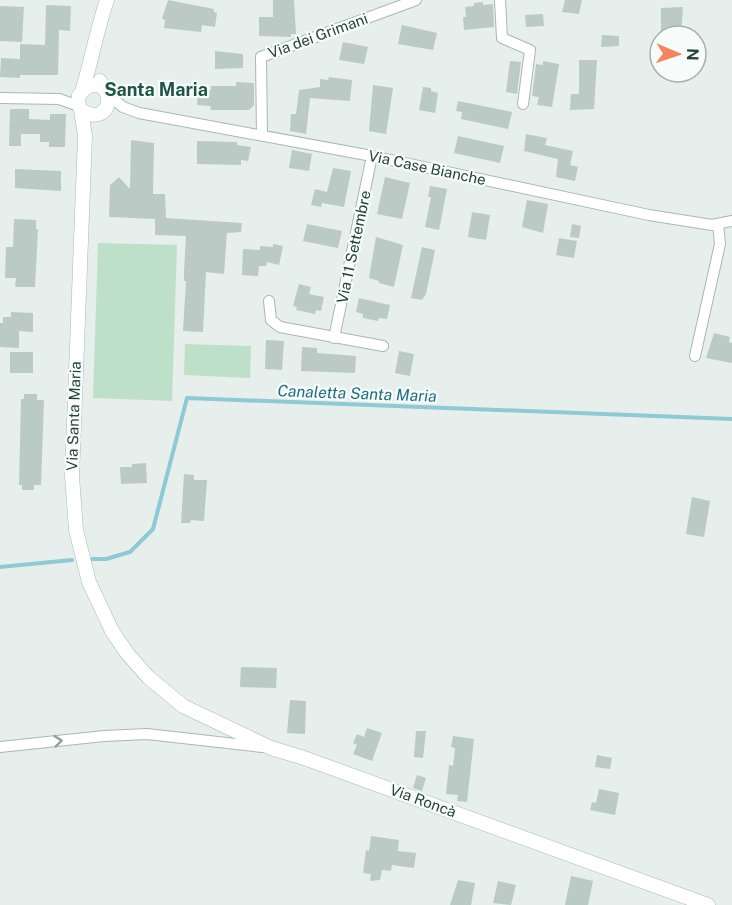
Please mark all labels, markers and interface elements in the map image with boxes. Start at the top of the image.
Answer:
street label: Via dei Grimani [266,10,370,61]
north arrow [648,24,708,84]
text: N [683,48,702,61]
district label: Santa Maria [104,79,208,100]
street label: Via Case Bianche [367,147,487,188]
street label: Via 11 Settembre [333,189,374,305]
street label: Via Santa Maria [63,361,84,471]
water label: Canaletta Santa Maria [277,381,437,406]
one-way arrow [54,735,63,748]
street label: Via Roncà [388,781,459,820]

